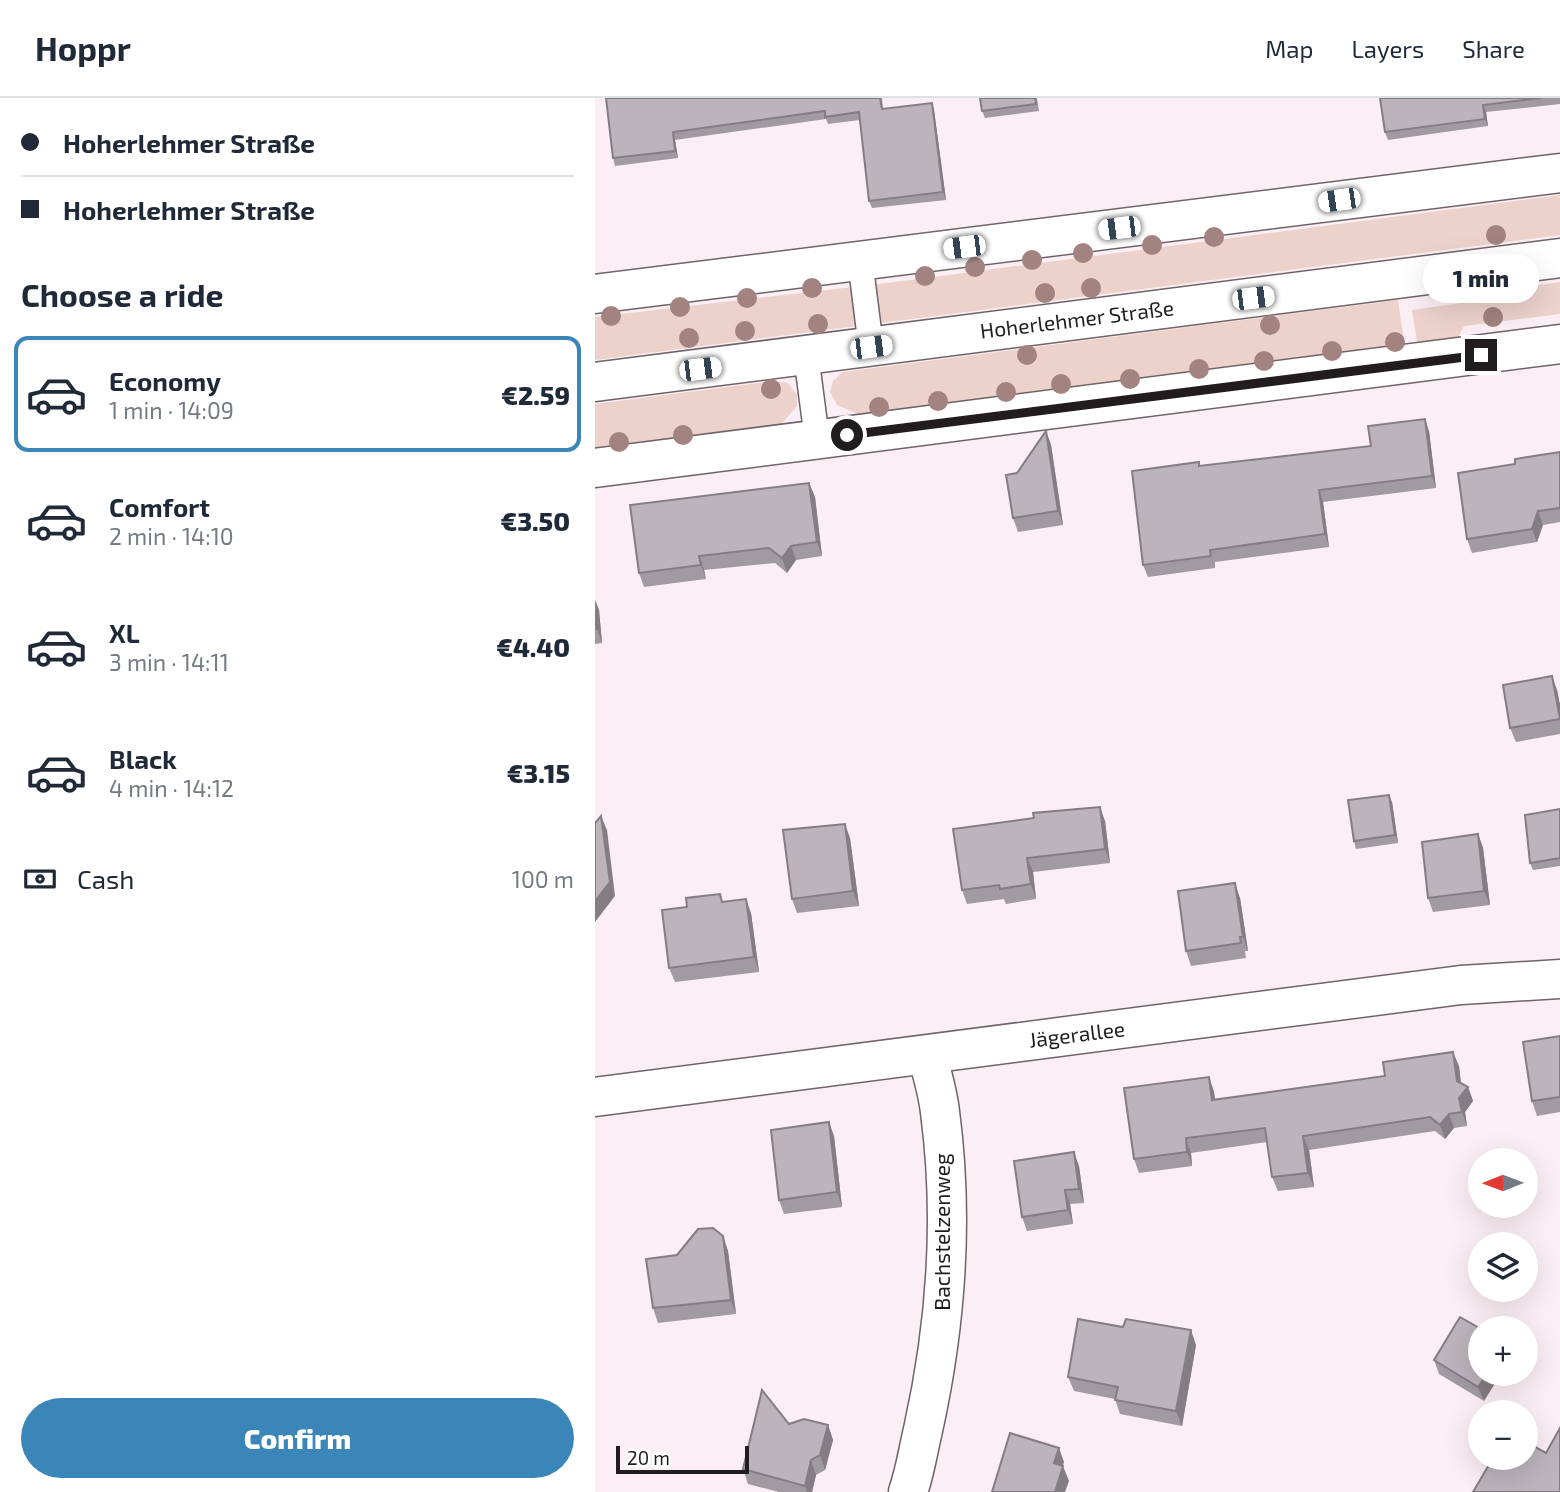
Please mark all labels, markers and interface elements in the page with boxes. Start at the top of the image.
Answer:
text: Hoppr [35,28,131,68]
text: Map [1265,34,1313,63]
text: Layers [1351,34,1424,63]
text: Share [1462,34,1525,63]
text: Hoherlehmer Straße [63,127,315,158]
car [1317,187,1362,213]
text: Hoherlehmer Straße [63,194,315,225]
car [1097,215,1142,241]
car [942,234,987,260]
callout: 1 min [1423,254,1539,302]
text: 1 min [1453,264,1509,292]
text: Choose a ride [21,275,224,313]
car [1231,285,1276,311]
street label: Hoherlehmer Straße [979,294,1175,343]
car [849,334,894,360]
route end [1465,339,1497,371]
car [678,356,723,382]
icon: car [25,363,88,426]
text: Economy [109,365,221,396]
text: €2.59 [501,379,570,410]
text: 1 min · 14:09 [109,396,234,424]
route start [831,419,863,451]
icon: car [25,489,88,552]
text: Comfort [109,491,210,522]
text: €3.50 [500,505,570,536]
text: 2 min · 14:10 [109,522,234,550]
icon: car [25,615,88,678]
text: XL [109,617,140,648]
text: €4.40 [496,631,570,662]
text: 3 min · 14:11 [109,648,229,676]
icon: car [25,741,88,804]
text: Black [109,743,177,774]
text: €3.15 [507,757,570,788]
text: 4 min · 14:12 [109,774,234,802]
icon: cash [21,860,59,898]
text: Cash [77,863,134,894]
text: 100 m [512,865,574,893]
street label: Jägerallee [1027,1015,1126,1052]
north arrow [1468,1148,1538,1218]
map controls [1468,1148,1538,1470]
street label: Bachstelzenweg [929,1153,954,1311]
button: layers [1468,1232,1538,1302]
button: + [1468,1316,1538,1386]
button: Confirm [21,1398,574,1478]
button: − [1468,1400,1538,1470]
scale bar [616,1443,749,1475]
text: 20 m [627,1446,670,1469]

